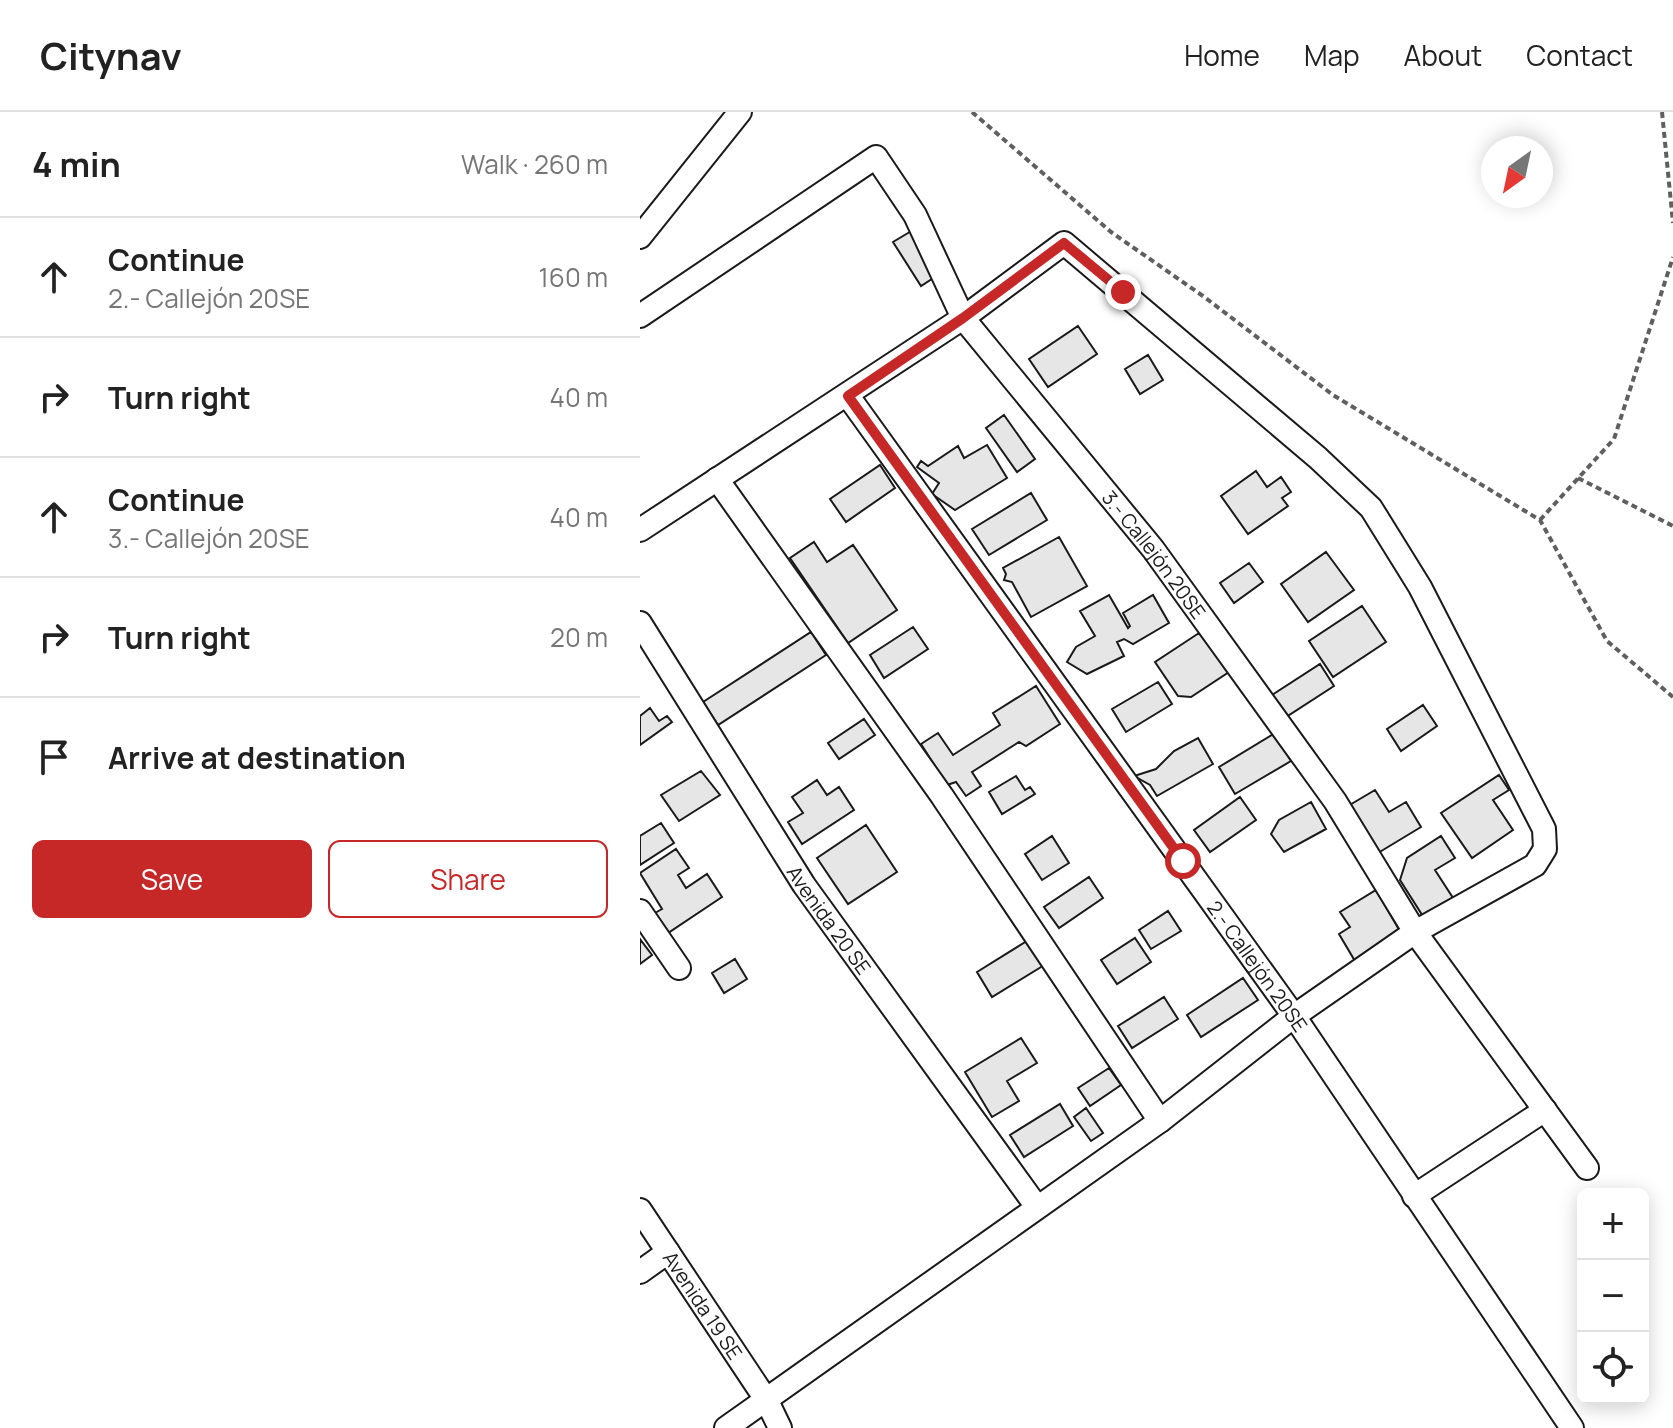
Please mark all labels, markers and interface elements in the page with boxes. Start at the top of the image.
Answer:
text: Citynav [40,29,182,81]
text: Home [1184,36,1260,74]
text: Map [1304,36,1360,74]
text: About [1404,36,1482,74]
text: Contact [1526,36,1633,74]
north arrow [1481,136,1553,208]
text: 4 min [32,141,121,187]
text: Walk · 260 m [461,146,608,182]
text: Continue [108,239,244,280]
icon: ahead [32,255,76,299]
text: 160 m [539,259,608,295]
route end [1105,274,1141,310]
text: 2.- Callejón 20SE [108,280,310,316]
icon: right [32,375,76,419]
text: Turn right [108,377,251,418]
text: 40 m [550,379,608,415]
text: Continue [108,479,244,520]
street label: 3.- Callejón 20SE [1097,484,1212,624]
icon: ahead [32,495,76,539]
text: 40 m [550,499,608,535]
text: 3.- Callejón 20SE [108,520,310,556]
icon: right [32,615,76,659]
text: Turn right [108,617,251,658]
text: 20 m [550,619,608,655]
icon: arrive [32,735,76,779]
text: Arrive at destination [108,737,406,778]
button: Save [32,840,312,918]
button: Share [328,840,608,918]
route start [1165,843,1201,879]
street label: Avenida 20 SE [781,860,878,979]
street label: 2.- Callejón 20SE [1202,895,1314,1037]
map controls [1577,1188,1649,1404]
button: + [1577,1188,1649,1260]
street label: Avenida 19 SE [657,1246,749,1364]
button: − [1577,1260,1649,1332]
button: locate [1577,1332,1649,1404]

